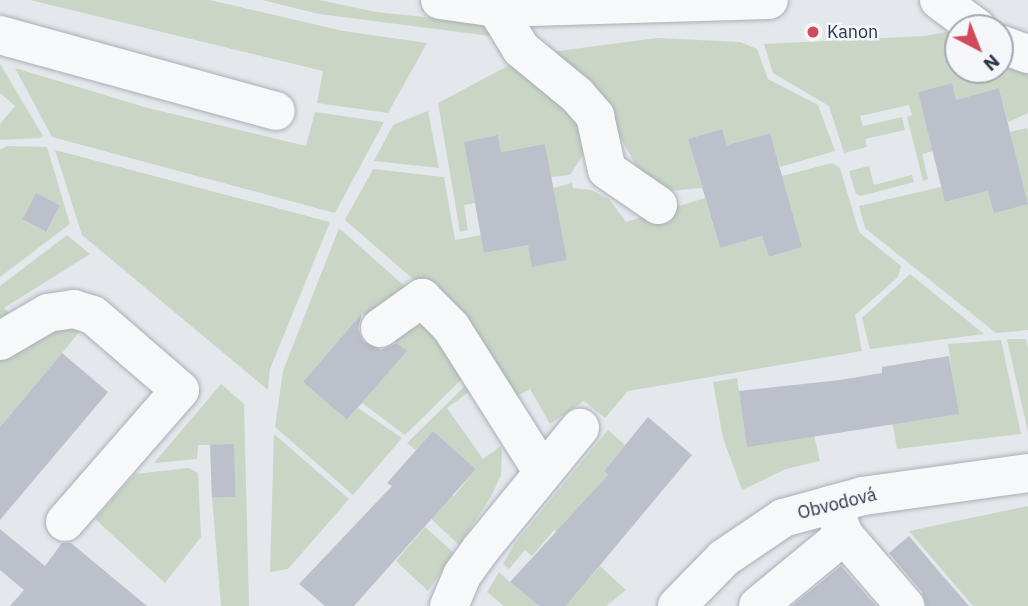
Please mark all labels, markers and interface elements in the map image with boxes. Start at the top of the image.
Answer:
north arrow [944,14,1014,84]
place label: Kanon [827,21,878,43]
marker: Kanon [805,24,821,40]
text: N [979,50,1005,77]
street label: Obvodová [795,484,879,524]

